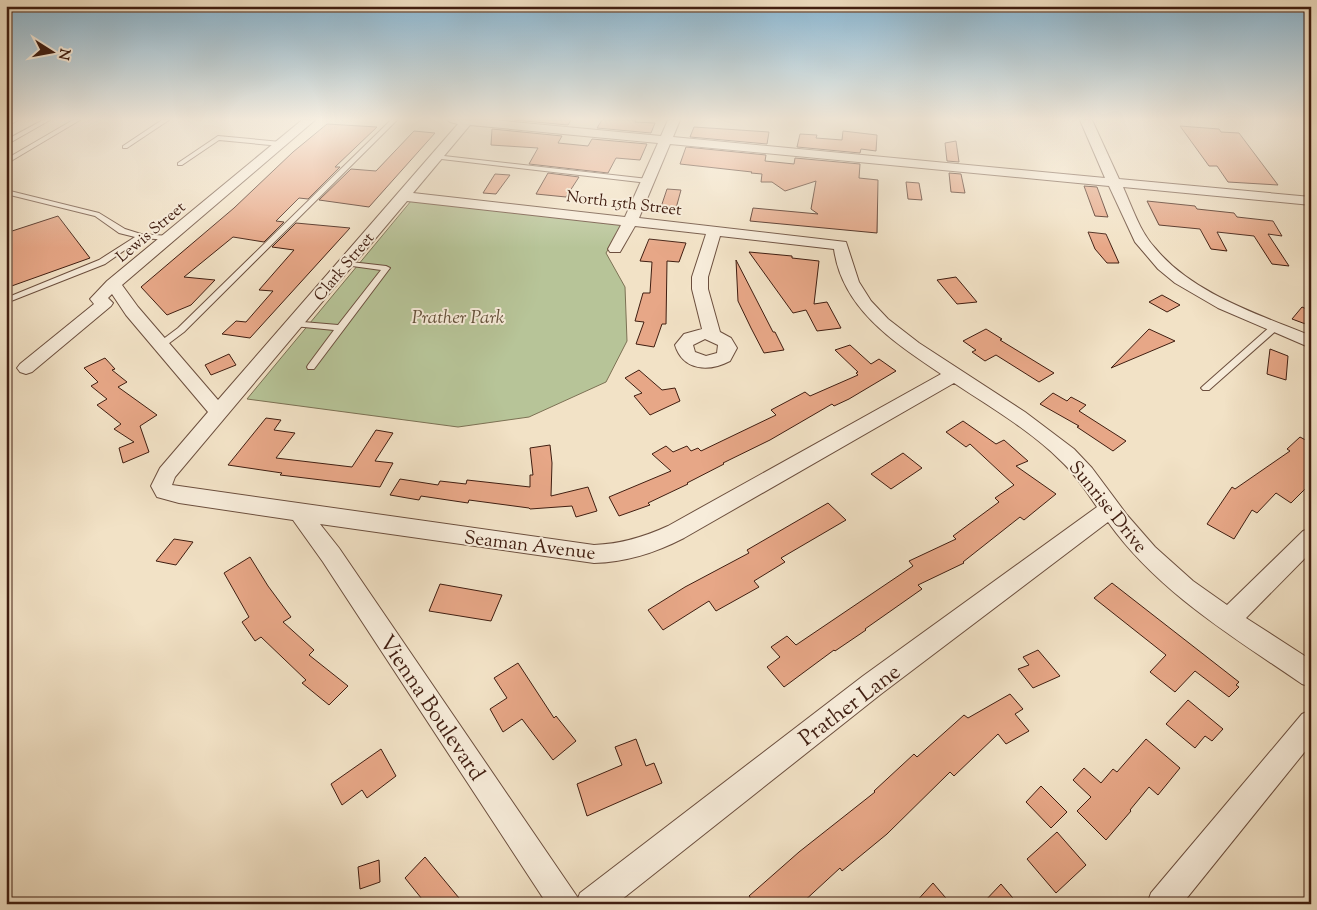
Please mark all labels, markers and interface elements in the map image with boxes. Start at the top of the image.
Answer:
north arrow [28,28,78,78]
text: N [52,47,74,61]
street label: North 15th Street [565,186,683,223]
street label: Lewis Street [112,197,192,269]
street label: Clark Street [309,228,381,307]
park label: Prather Park [412,305,505,332]
street label: Sunrise Drive [1061,456,1153,560]
street label: Seaman Avenue [462,525,597,568]
street label: Vienna Boulevard [370,629,491,788]
street label: Prather Lane [793,657,908,755]

